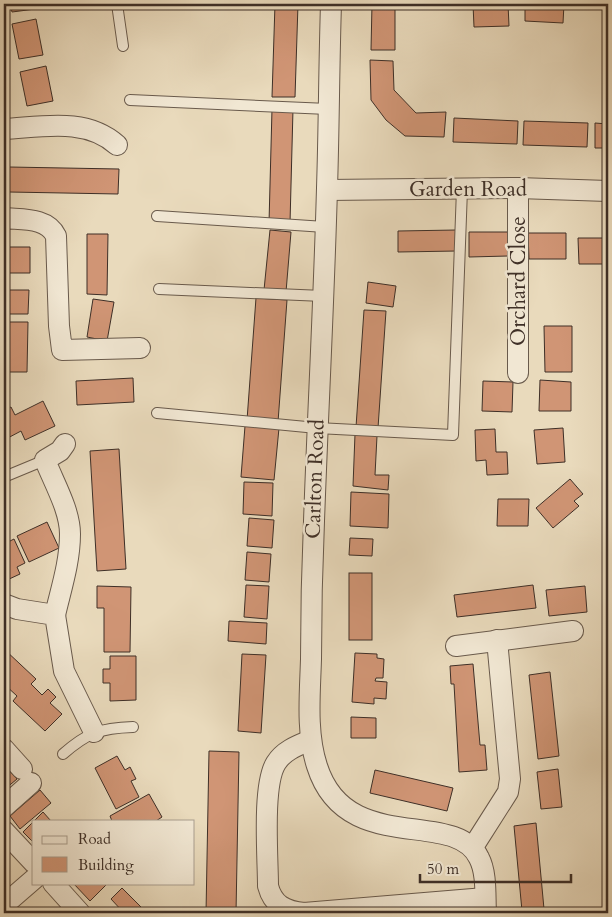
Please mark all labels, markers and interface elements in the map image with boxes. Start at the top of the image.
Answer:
street label: Garden Road [409,175,527,204]
street label: Orchard Close [504,216,533,346]
street label: Carlton Road [298,419,332,539]
legend [32,820,195,884]
text: Road [78,829,111,849]
scale bar [420,852,571,884]
text: Building [78,855,134,875]
text: 50 m [427,859,459,879]

